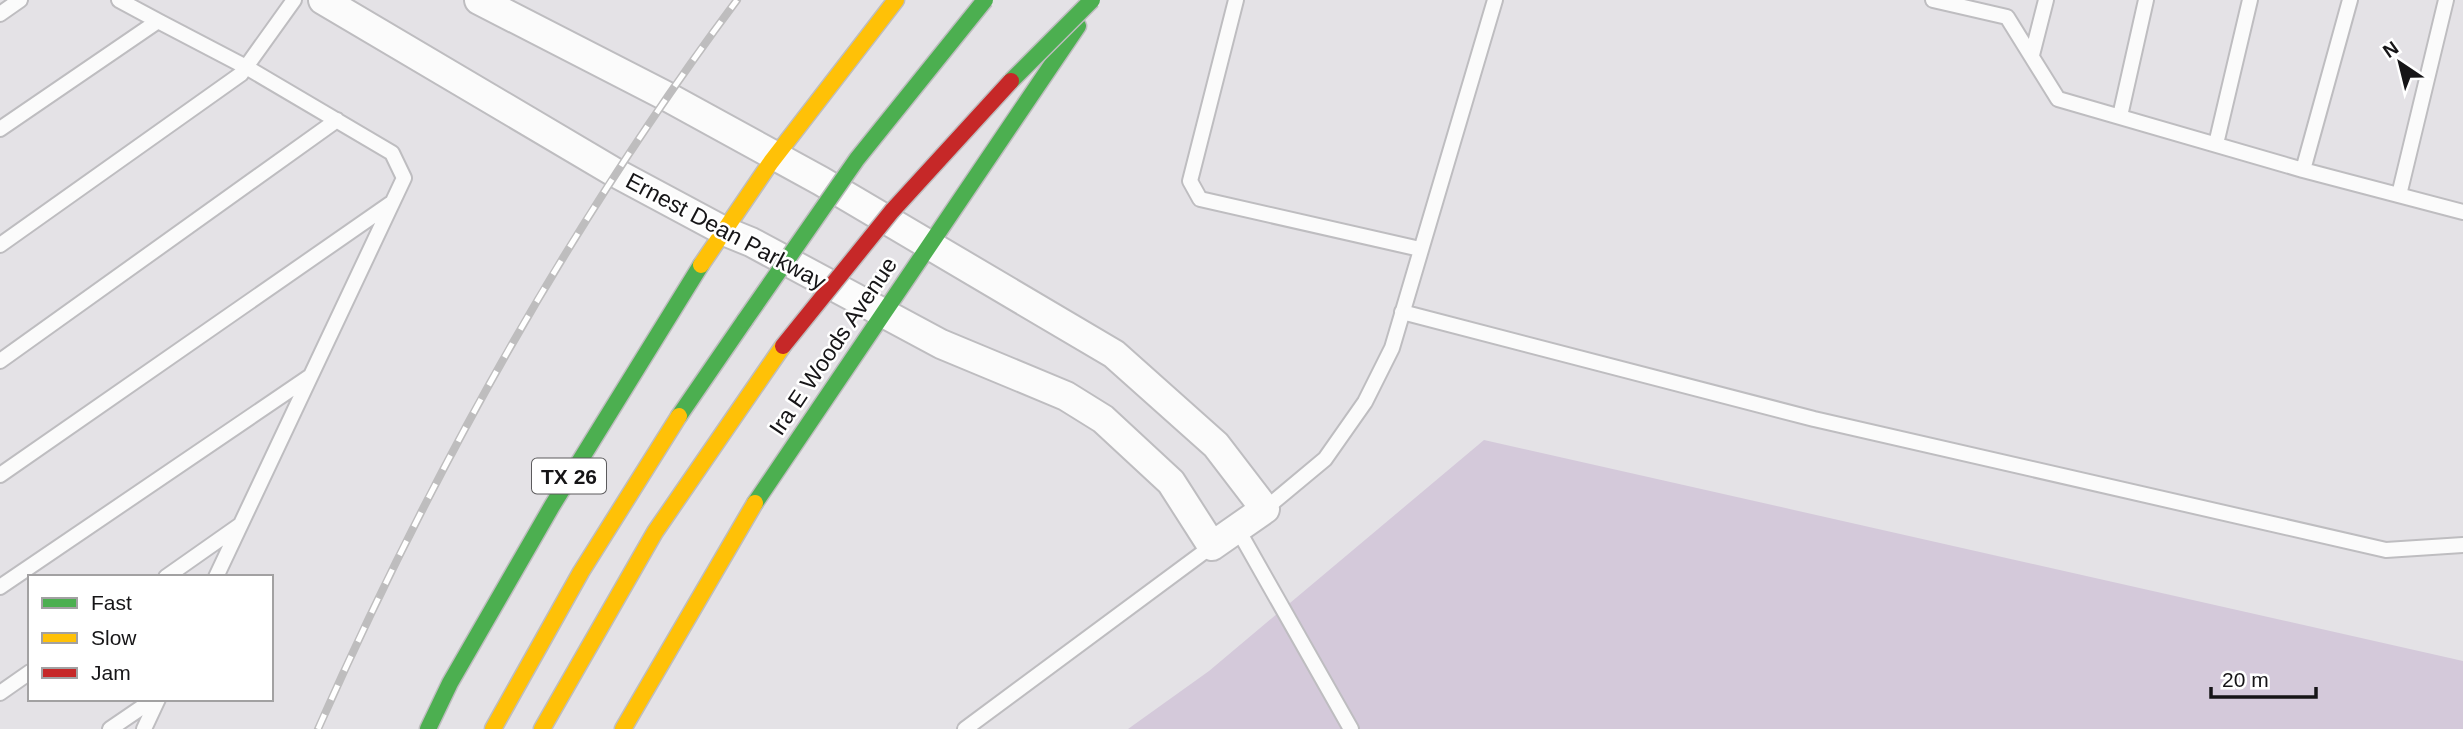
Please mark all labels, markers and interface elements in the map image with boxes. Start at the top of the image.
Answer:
north arrow [2365,28,2435,98]
text: N [2379,37,2402,62]
street label: Ernest Dean Parkway [622,167,831,295]
street label: Ira E Woods Avenue [764,252,902,440]
road number: TX 26 [532,458,606,494]
legend [28,575,273,701]
text: Fast [91,591,132,614]
text: Slow [91,626,137,649]
scale bar [2211,656,2316,700]
text: Jam [91,661,131,684]
text: 20 m [2222,668,2269,691]

